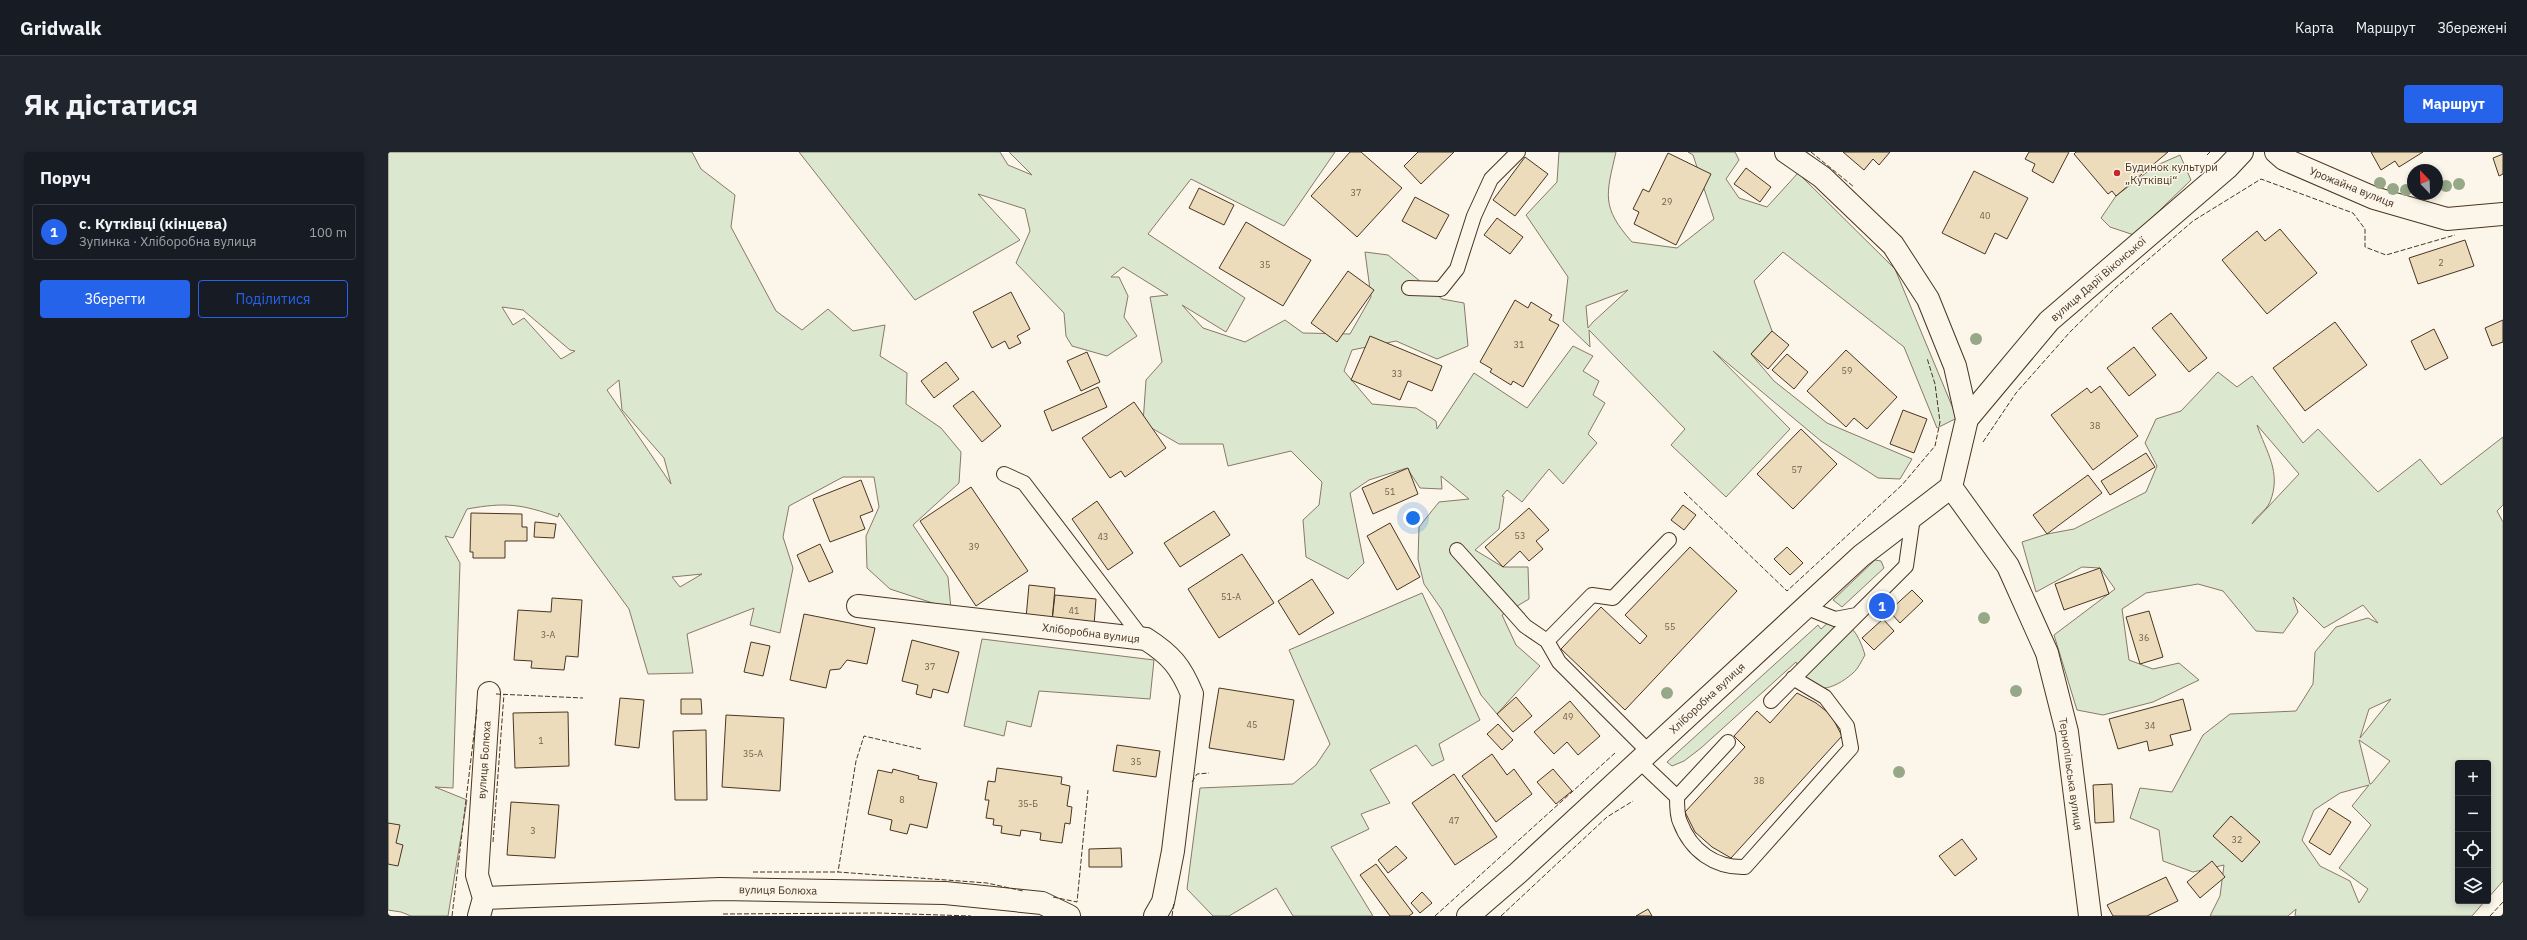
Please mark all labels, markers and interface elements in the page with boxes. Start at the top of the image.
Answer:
text: Gridwalk [20,16,102,40]
text: Карта [2295,19,2334,37]
text: Маршрут [2356,19,2416,37]
text: Збережені [2438,19,2507,37]
button: Маршрут [2404,85,2503,123]
text: Як дістатися [24,86,198,123]
place label: Будинок культури „Кутківці“ [2125,160,2218,187]
street label: Урожайна вулиця [2307,164,2397,210]
north arrow [2407,164,2443,200]
text: Поруч [40,167,91,189]
marker: Будинок культури „Кутківці“ [2112,168,2122,178]
house number: 37 [1351,187,1361,198]
house number: 29 [1662,196,1672,207]
house number: 40 [1980,210,1990,221]
text: с. Кутківці (кінцева) [79,214,227,233]
text: 1 [50,224,58,241]
text: 100 m [309,224,347,241]
text: Зупинка · Хліборобна вулиця [79,233,257,250]
street label: вулиця Дарії Віконської [2047,234,2149,324]
house number: 2 [2438,257,2444,268]
house number: 35 [1260,259,1270,270]
button: Зберегти [40,280,190,318]
button: Поділитися [198,280,348,318]
house number: 31 [1514,339,1524,350]
house number: 59 [1842,365,1852,376]
house number: 33 [1392,368,1402,379]
house number: 38 [2090,420,2100,431]
house number: 57 [1792,464,1802,475]
house number: 51 [1385,486,1395,497]
your location [1403,508,1423,528]
house number: 53 [1515,530,1525,541]
house number: 43 [1098,531,1108,542]
house number: 39 [969,541,979,552]
house number: 51-А [1221,591,1241,602]
pin: 1 [1869,591,1895,621]
house number: 41 [1069,605,1079,616]
street label: Хліборобна вулиця [1041,620,1141,646]
house number: 55 [1665,621,1675,632]
house number: 3-А [541,629,556,640]
house number: 36 [2139,632,2149,643]
street label: Хліборобна вулиця [1666,659,1748,737]
house number: 37 [925,661,935,672]
house number: 49 [1563,711,1573,722]
street label: Тернопільська вулиця [2056,717,2086,831]
house number: 45 [1247,719,1257,730]
street label: вулиця Болюха [474,720,494,800]
house number: 34 [2145,720,2155,731]
house number: 1 [538,735,544,746]
house number: 35-А [743,748,763,759]
house number: 35 [1131,756,1141,767]
map controls [2455,760,2491,904]
button: + [2455,760,2491,796]
house number: 38 [1754,775,1764,786]
house number: 8 [899,794,905,805]
button: − [2455,796,2491,832]
house number: 35-Б [1018,798,1038,809]
house number: 47 [1449,815,1459,826]
house number: 3 [530,825,536,836]
button: locate [2455,832,2491,868]
house number: 32 [2232,834,2242,845]
button: layers [2455,868,2491,904]
street label: вулиця Болюха [739,882,817,898]

